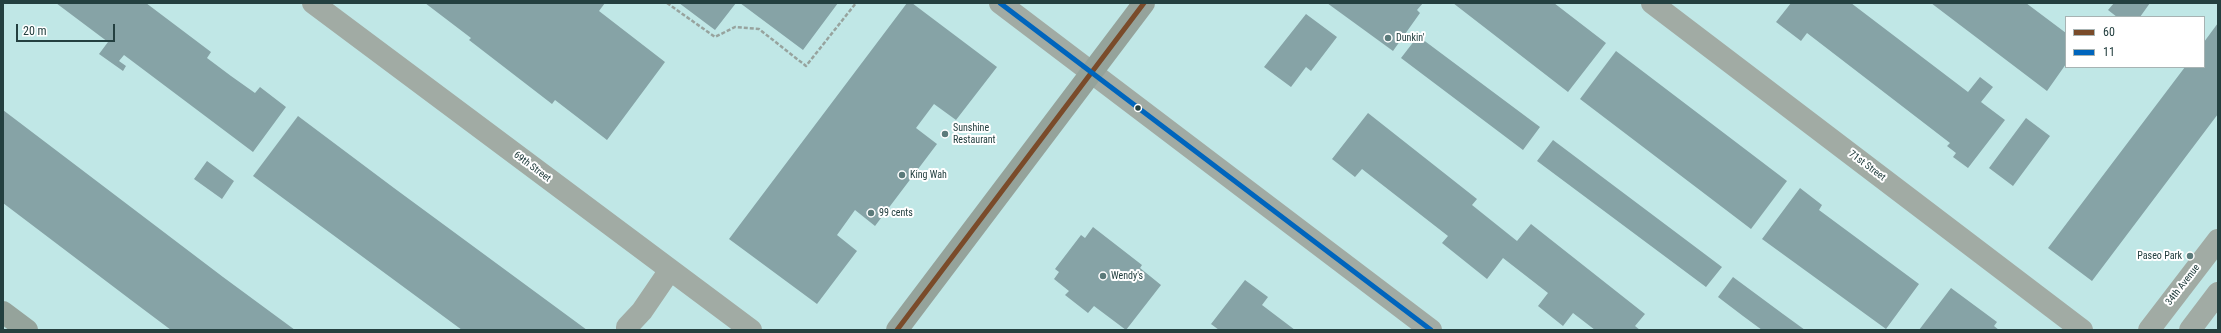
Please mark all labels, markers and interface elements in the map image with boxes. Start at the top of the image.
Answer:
scale bar [18,16,117,42]
legend [2065,16,2205,68]
text: 20 m [23,24,47,38]
text: 60 [2103,25,2115,39]
place label: Dunkin' [1396,32,1424,44]
marker: Dunkin' [1383,33,1393,43]
text: 11 [2103,45,2115,59]
unlabelled marker [1133,103,1143,113]
place label: Sunshine Restaurant [953,122,996,146]
marker: Sunshine Restaurant [940,129,950,139]
street label: 71st Street [1846,148,1888,184]
street label: 69th Street [511,149,553,185]
place label: King Wah [910,169,947,181]
marker: King Wah [897,170,907,180]
place label: 99 cents [879,207,913,219]
marker: 99 cents [866,208,876,218]
place label: Paseo Park [2137,250,2182,262]
marker: Paseo Park [2185,251,2195,261]
street label: 34th Avenue [2163,262,2203,308]
place label: Wendy's [1111,270,1143,282]
marker: Wendy's [1098,271,1108,281]

